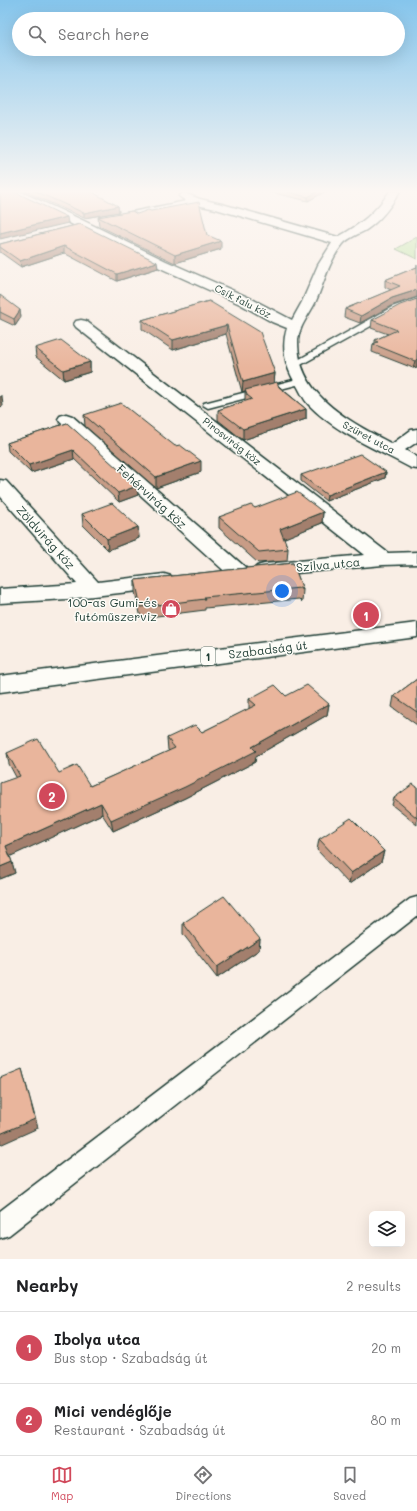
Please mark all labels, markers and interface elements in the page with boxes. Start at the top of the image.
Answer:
search box [12,12,405,56]
icon: search [26,23,48,45]
text: Search here [58,24,149,44]
street label: Csík falu köz [212,281,274,321]
street label: Pirosvirág köz [200,414,264,468]
street label: Szüret utca [340,417,398,457]
street label: Fehérvirág köz [114,460,191,532]
street label: Zöldvirág köz [13,502,79,572]
street label: Szilva utca [295,553,361,575]
your location [272,581,292,601]
place label: 100-as Gumi-és futóműszerviz [67,594,157,624]
shop icon: 100-as Gumi-és futóműszerviz [160,598,182,620]
pin: 1 [353,600,379,630]
street label: Szabadság út [228,636,308,662]
road number: 1 [201,647,215,665]
pin: 2 [39,781,65,811]
map controls [369,1211,405,1247]
button: layers [369,1211,405,1247]
text: Nearby [16,1274,78,1296]
text: 2 results [346,1277,401,1294]
text: Ibolya utca [54,1329,141,1349]
text: 1 [26,1339,32,1356]
text: 20 m [371,1339,401,1356]
text: Bus stop · Szabadság út [54,1349,208,1366]
text: Mici vendéglője [54,1401,172,1421]
text: 2 [25,1411,33,1428]
text: 80 m [371,1411,401,1428]
text: Restaurant · Szabadság út [54,1421,225,1438]
tab: Map [51,1464,73,1503]
tab: Directions [175,1464,231,1503]
tab: Saved [333,1464,366,1503]

